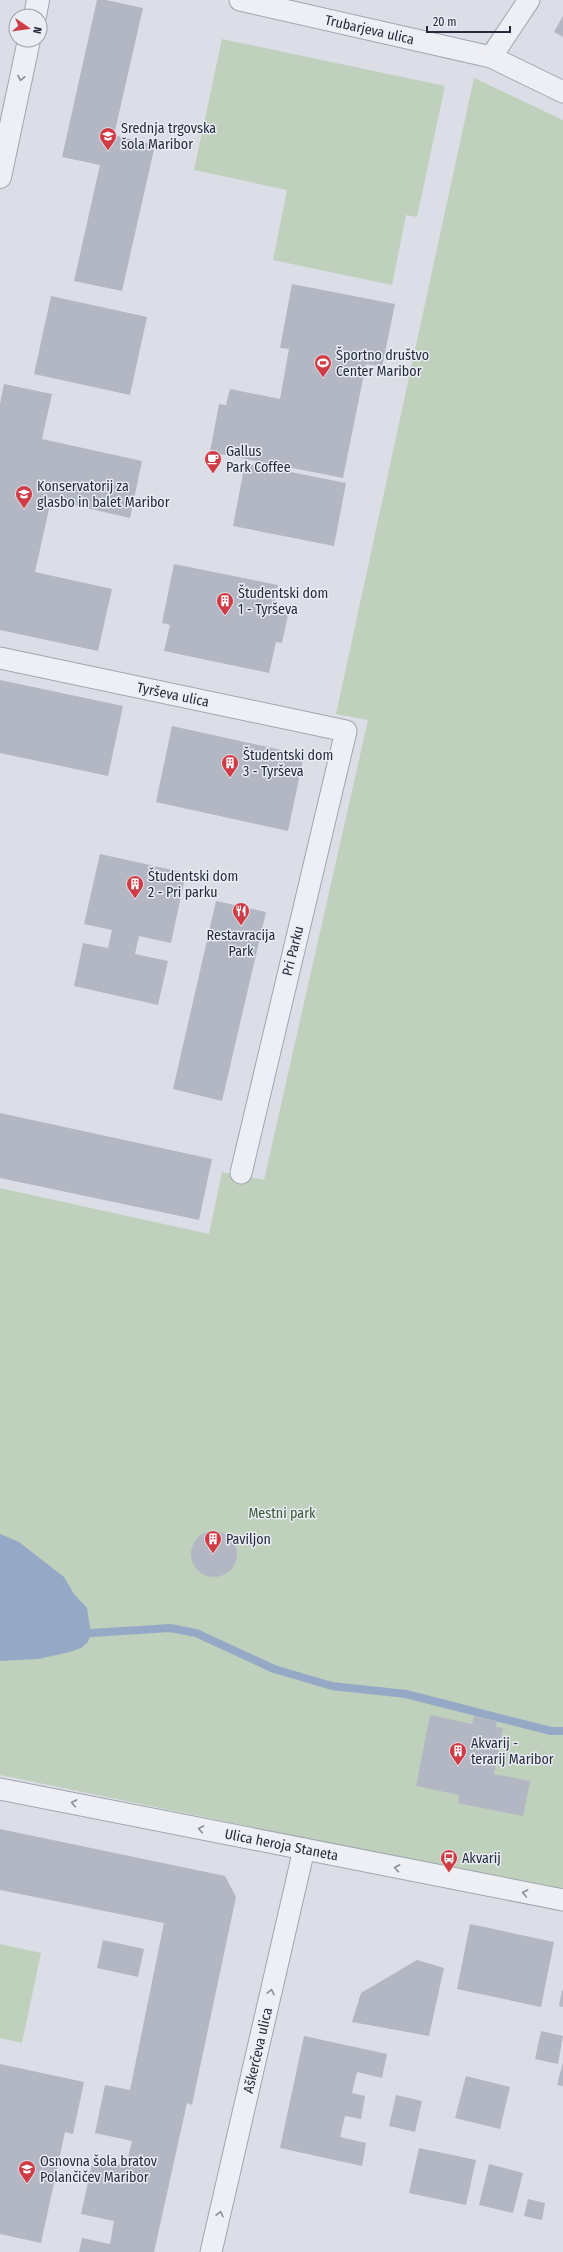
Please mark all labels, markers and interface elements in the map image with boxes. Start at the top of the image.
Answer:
north arrow [8,8,48,48]
scale bar [427,8,510,34]
street label: Trubarjeva ulica [323,11,416,48]
text: 20 m [433,15,457,29]
text: N [30,25,44,35]
one-way arrow [18,75,26,81]
place label: Srednja trgovska šola Maribor [121,120,216,153]
school or university icon: Srednja trgovska šola Maribor [98,126,118,151]
place label: Športno društvo Center Maribor [336,346,429,380]
sports icon: Športno društvo Center Maribor [313,353,333,378]
place label: Gallus Park Coffee [226,443,291,476]
cafe icon: Gallus Park Coffee [203,449,223,474]
place label: Konservatorij za glasbo in balet Maribor [37,478,170,511]
school or university icon: Konservatorij za glasbo in balet Maribor [14,484,34,509]
place label: Študentski dom 1 - Tyrševa [238,584,328,618]
building icon: Študentski dom 1 - Tyrševa [215,591,235,616]
street label: Tyrševa ulica [136,679,211,710]
place label: Študentski dom 3 - Tyrševa [243,746,333,780]
building icon: Študentski dom 3 - Tyrševa [220,753,240,778]
place label: Študentski dom 2 - Pri parku [148,867,238,901]
building icon: Študentski dom 2 - Pri parku [125,874,145,899]
restaurant icon: Restavracija Park [231,901,251,926]
street label: Pri Parku [279,924,307,978]
place label: Restavracija Park [207,927,276,960]
park label: Mestni park [248,1505,316,1522]
building icon: Paviljon [203,1529,223,1554]
place label: Paviljon [226,1531,271,1548]
place label: Akvarij - terarij Maribor [471,1735,554,1768]
building icon: Akvarij - terarij Maribor [448,1741,468,1766]
one-way arrow [70,1800,77,1808]
one-way arrow [198,1825,204,1833]
street label: Ulica heroja Staneta [223,1825,340,1864]
bus stop icon: Akvarij [439,1848,459,1873]
place label: Akvarij [462,1850,501,1867]
one-way arrow [394,1864,400,1872]
one-way arrow [522,1889,528,1898]
one-way arrow [266,1989,275,1996]
street label: Aškerčeva ulica [239,2006,276,2095]
place label: Osnovna šola bratov Polančičev Maribor [40,2153,158,2186]
school or university icon: Osnovna šola bratov Polančičev Maribor [17,2159,37,2184]
one-way arrow [215,2211,223,2217]

